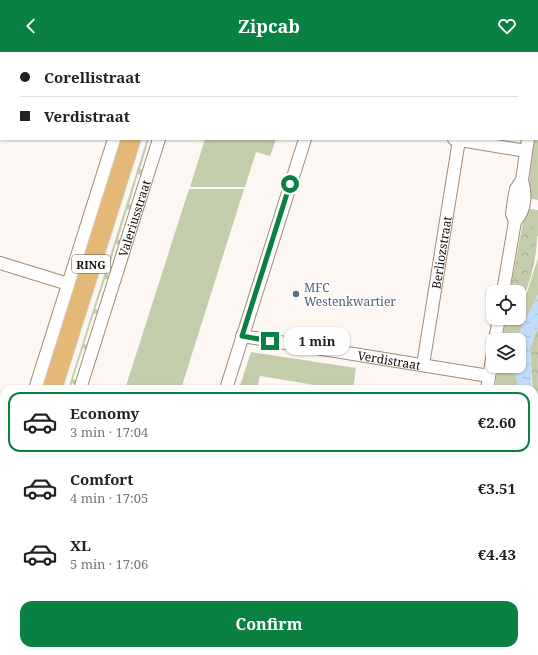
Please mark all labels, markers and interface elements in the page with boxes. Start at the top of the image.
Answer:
text: Zipcab [238,14,300,38]
icon: back [20,15,42,37]
icon: heart [496,15,518,37]
text: Corellistraat [44,67,140,87]
text: Verdistraat [44,106,130,126]
route start [281,175,299,193]
street label: Valeriusstraat [114,178,154,259]
street label: Berliozstraat [427,215,455,290]
road number: RING [72,255,110,273]
place label: MFC Westenkwartier [304,279,396,310]
map controls [486,285,526,373]
button: locate [486,285,526,325]
marker: MFC Westenkwartier [291,289,301,299]
callout: 1 min [284,327,350,355]
route end [261,332,279,350]
text: 1 min [299,332,335,350]
button: layers [486,333,526,373]
street label: Verdistraat [356,346,422,373]
text: Economy [70,403,139,423]
icon: car [22,404,58,440]
text: €2.60 [478,412,516,432]
text: 3 min · 17:04 [70,423,148,441]
text: Comfort [70,469,133,489]
icon: car [22,470,58,506]
text: €3.51 [478,478,516,498]
text: 4 min · 17:05 [70,489,148,507]
text: XL [70,535,91,555]
icon: car [22,536,58,572]
text: €4.43 [478,544,516,564]
text: 5 min · 17:06 [70,555,148,573]
button: Confirm [20,601,518,647]

